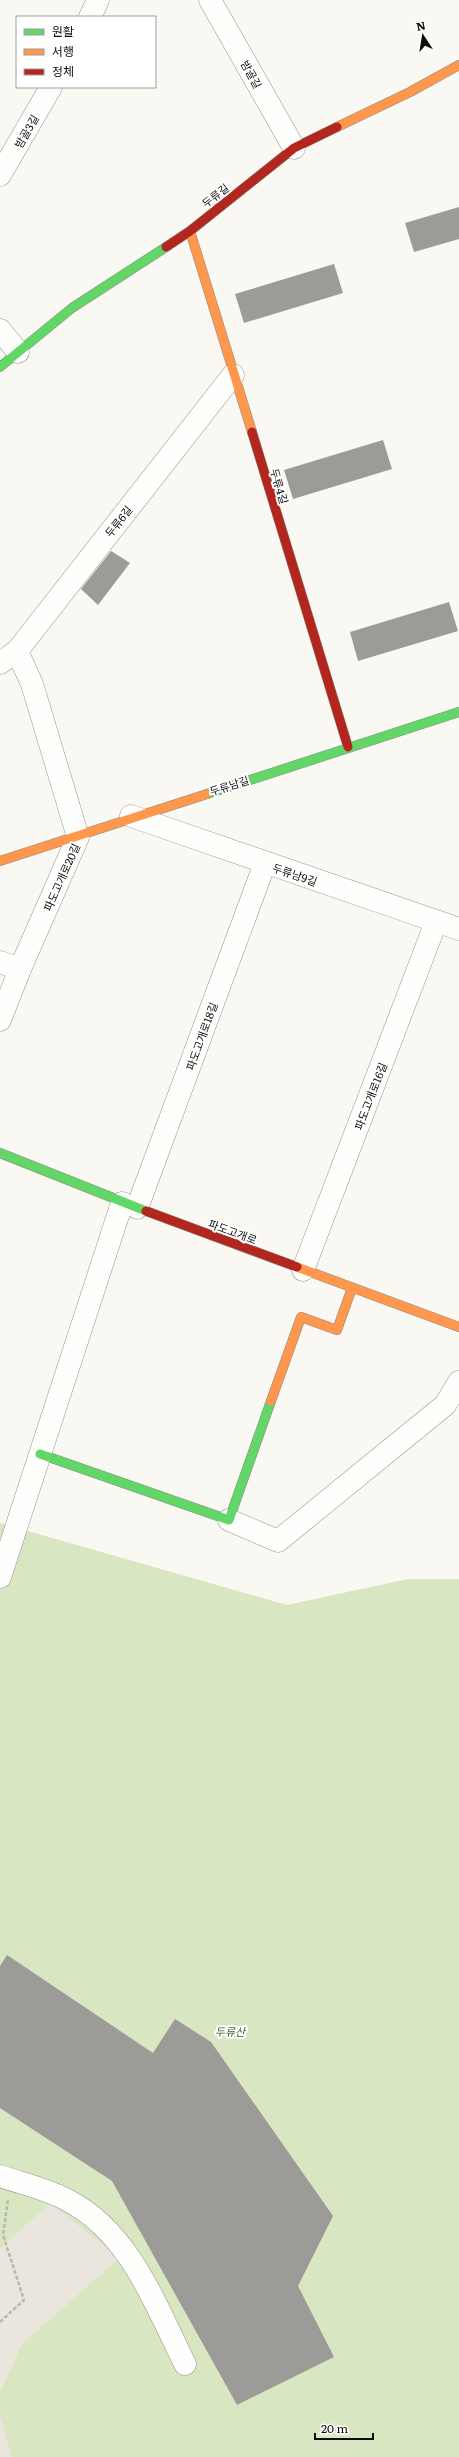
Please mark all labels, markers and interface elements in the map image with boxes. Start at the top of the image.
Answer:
legend [16,16,156,88]
north arrow [403,16,443,56]
text: N [415,16,427,34]
text: 원활 [52,22,74,40]
text: 서행 [52,42,74,60]
street label: 밤골길 [238,57,266,91]
text: 정체 [52,62,74,80]
street label: 밤골3길 [10,111,42,151]
street label: 두류길 [198,179,232,211]
street label: 두류4길 [267,466,293,506]
street label: 두류6길 [101,502,135,540]
street label: 두류남길 [207,771,251,799]
street label: 파도고개로20길 [39,841,83,913]
street label: 두류남9길 [271,859,319,889]
street label: 파도고개로18길 [181,1000,221,1072]
street label: 파도고개로16길 [350,1060,390,1132]
street label: 파도고개로 [206,1215,260,1247]
park label: 두류산 [215,2023,247,2039]
scale bar [315,2415,373,2441]
text: 20 m [321,2419,348,2437]

